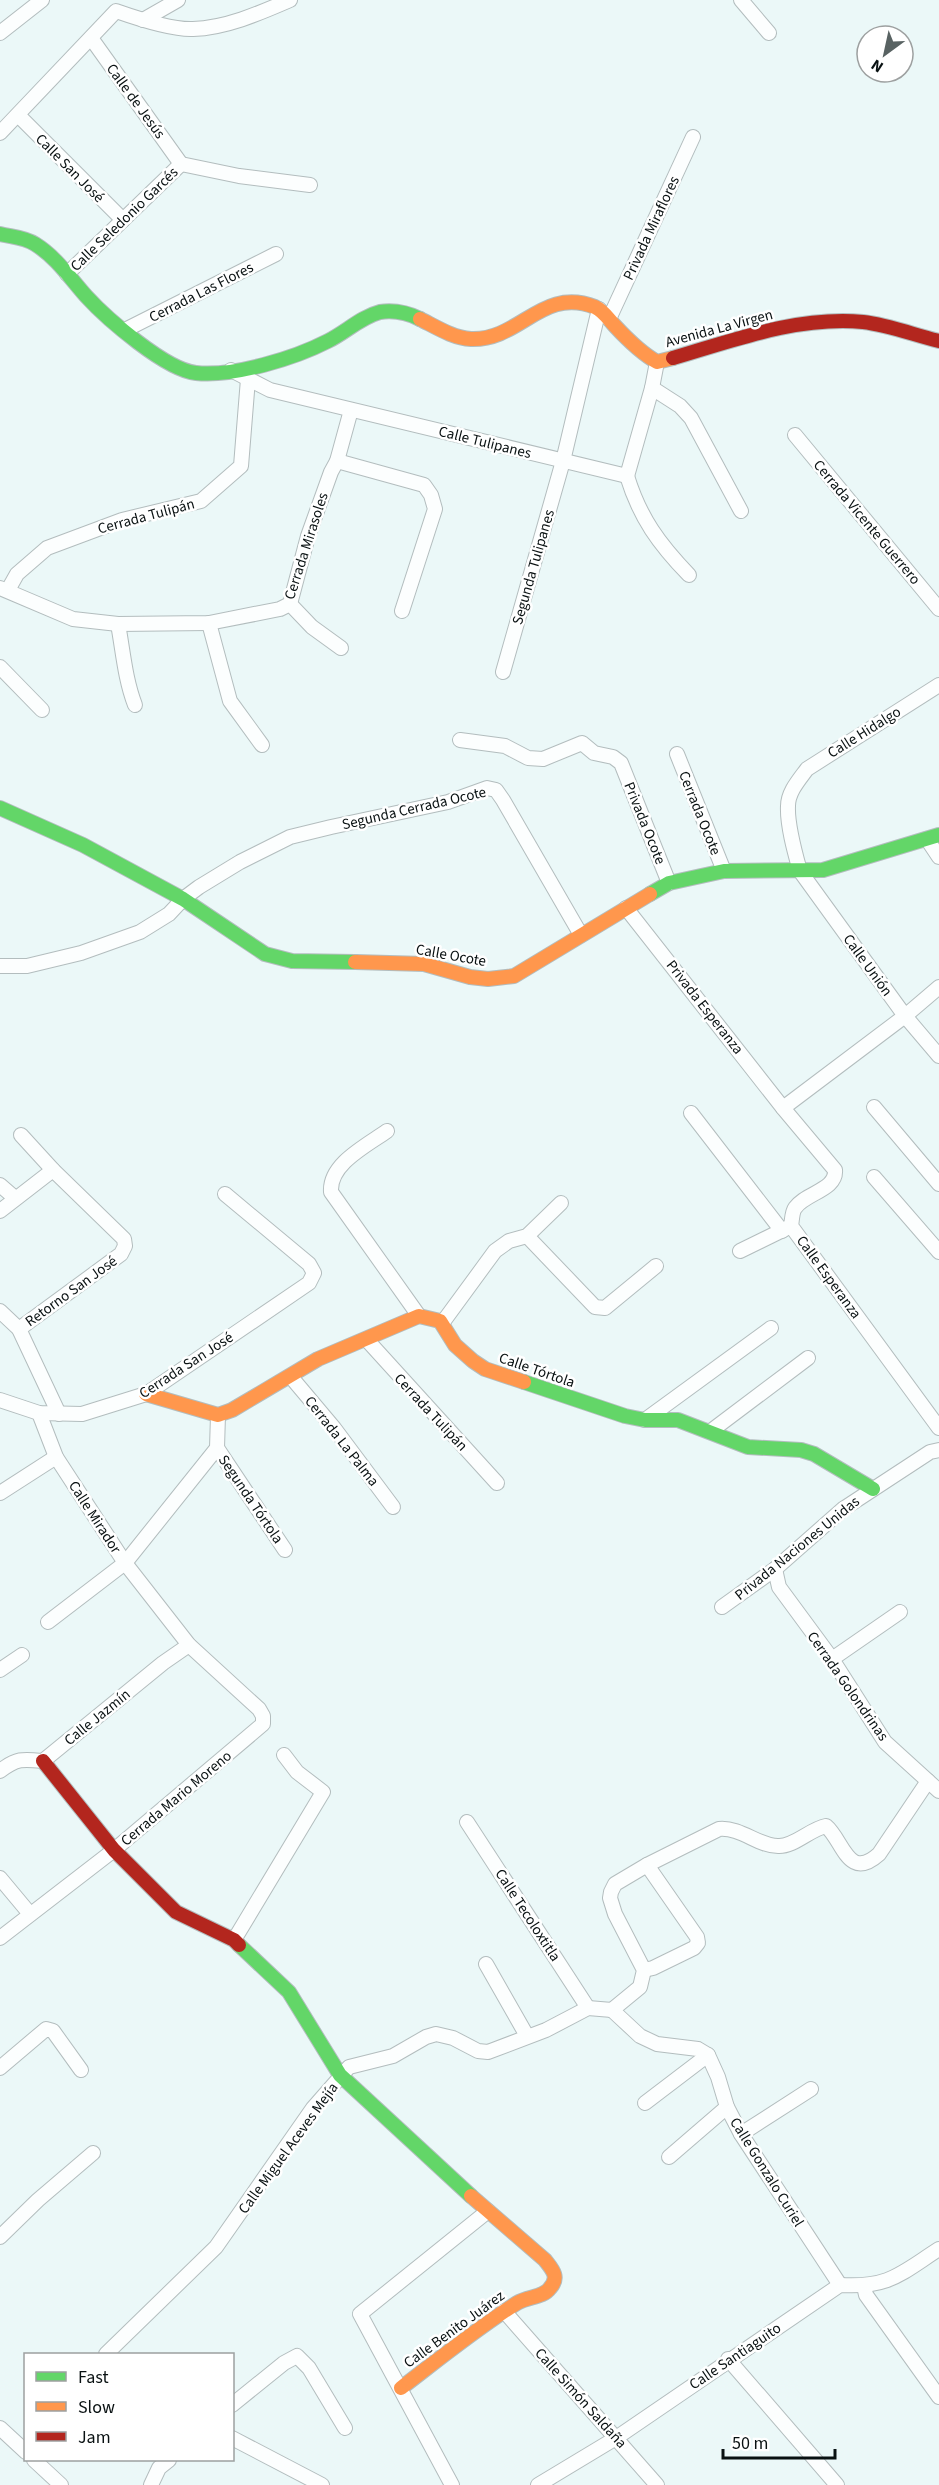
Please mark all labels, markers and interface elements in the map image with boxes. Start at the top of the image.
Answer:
north arrow [855,24,915,84]
text: N [867,54,888,78]
street label: Calle de Jesús [101,59,170,143]
street label: Calle San José [30,129,109,208]
street label: Calle Seledonio Garcés [66,162,183,276]
street label: Privada Miraflores [618,173,685,284]
street label: Cerrada Las Flores [145,257,257,328]
street label: Avenida La Virgen [663,304,775,353]
street label: Calle Tulipanes [436,421,533,464]
street label: Cerrada Vicente Guerrero [808,455,925,589]
street label: Cerrada Mirasoles [279,490,334,602]
street label: Cerrada Tulipán [95,493,197,539]
street label: Segunda Tulipanes [507,507,560,627]
street label: Calle Hidalgo [824,702,905,763]
street label: Cerrada Ocote [673,768,726,858]
street label: Privada Ocote [618,779,671,868]
street label: Segunda Cerrada Ocote [340,782,488,835]
street label: Calle Unión [838,930,897,1001]
street label: Calle Ocote [414,939,488,972]
street label: Privada Esperanza [661,956,748,1059]
street label: Calle Esperanza [791,1231,866,1323]
street label: Retorno San José [21,1251,122,1332]
street label: Cerrada San José [135,1327,237,1404]
street label: Calle Tórtola [496,1348,578,1393]
street label: Cerrada Tulipán [389,1369,472,1456]
street label: Cerrada La Palma [300,1392,384,1491]
street label: Segunda Tórtola [213,1451,288,1548]
street label: Calle Mirador [63,1477,126,1558]
street label: Privada Naciones Unidas [730,1491,864,1605]
street label: Cerrada Golondrinas [802,1627,893,1745]
street label: Calle Jazmín [60,1684,135,1751]
street label: Cerrada Mario Moreno [116,1746,236,1851]
street label: Calle Tecoloxtitla [490,1865,565,1966]
street label: Calle Miguel Aceves Mejía [233,2078,343,2218]
street label: Calle Gonzalo Curiel [725,2114,809,2231]
street label: Calle Benito Juárez [400,2286,509,2373]
street label: Calle Santiaguito [685,2318,785,2395]
street label: Calle Simón Saldaña [530,2343,632,2453]
legend [24,2353,234,2461]
text: Fast [78,2365,109,2390]
text: Slow [78,2395,115,2420]
scale bar [723,2422,836,2460]
text: Jam [78,2425,111,2450]
text: 50 m [732,2431,768,2456]

